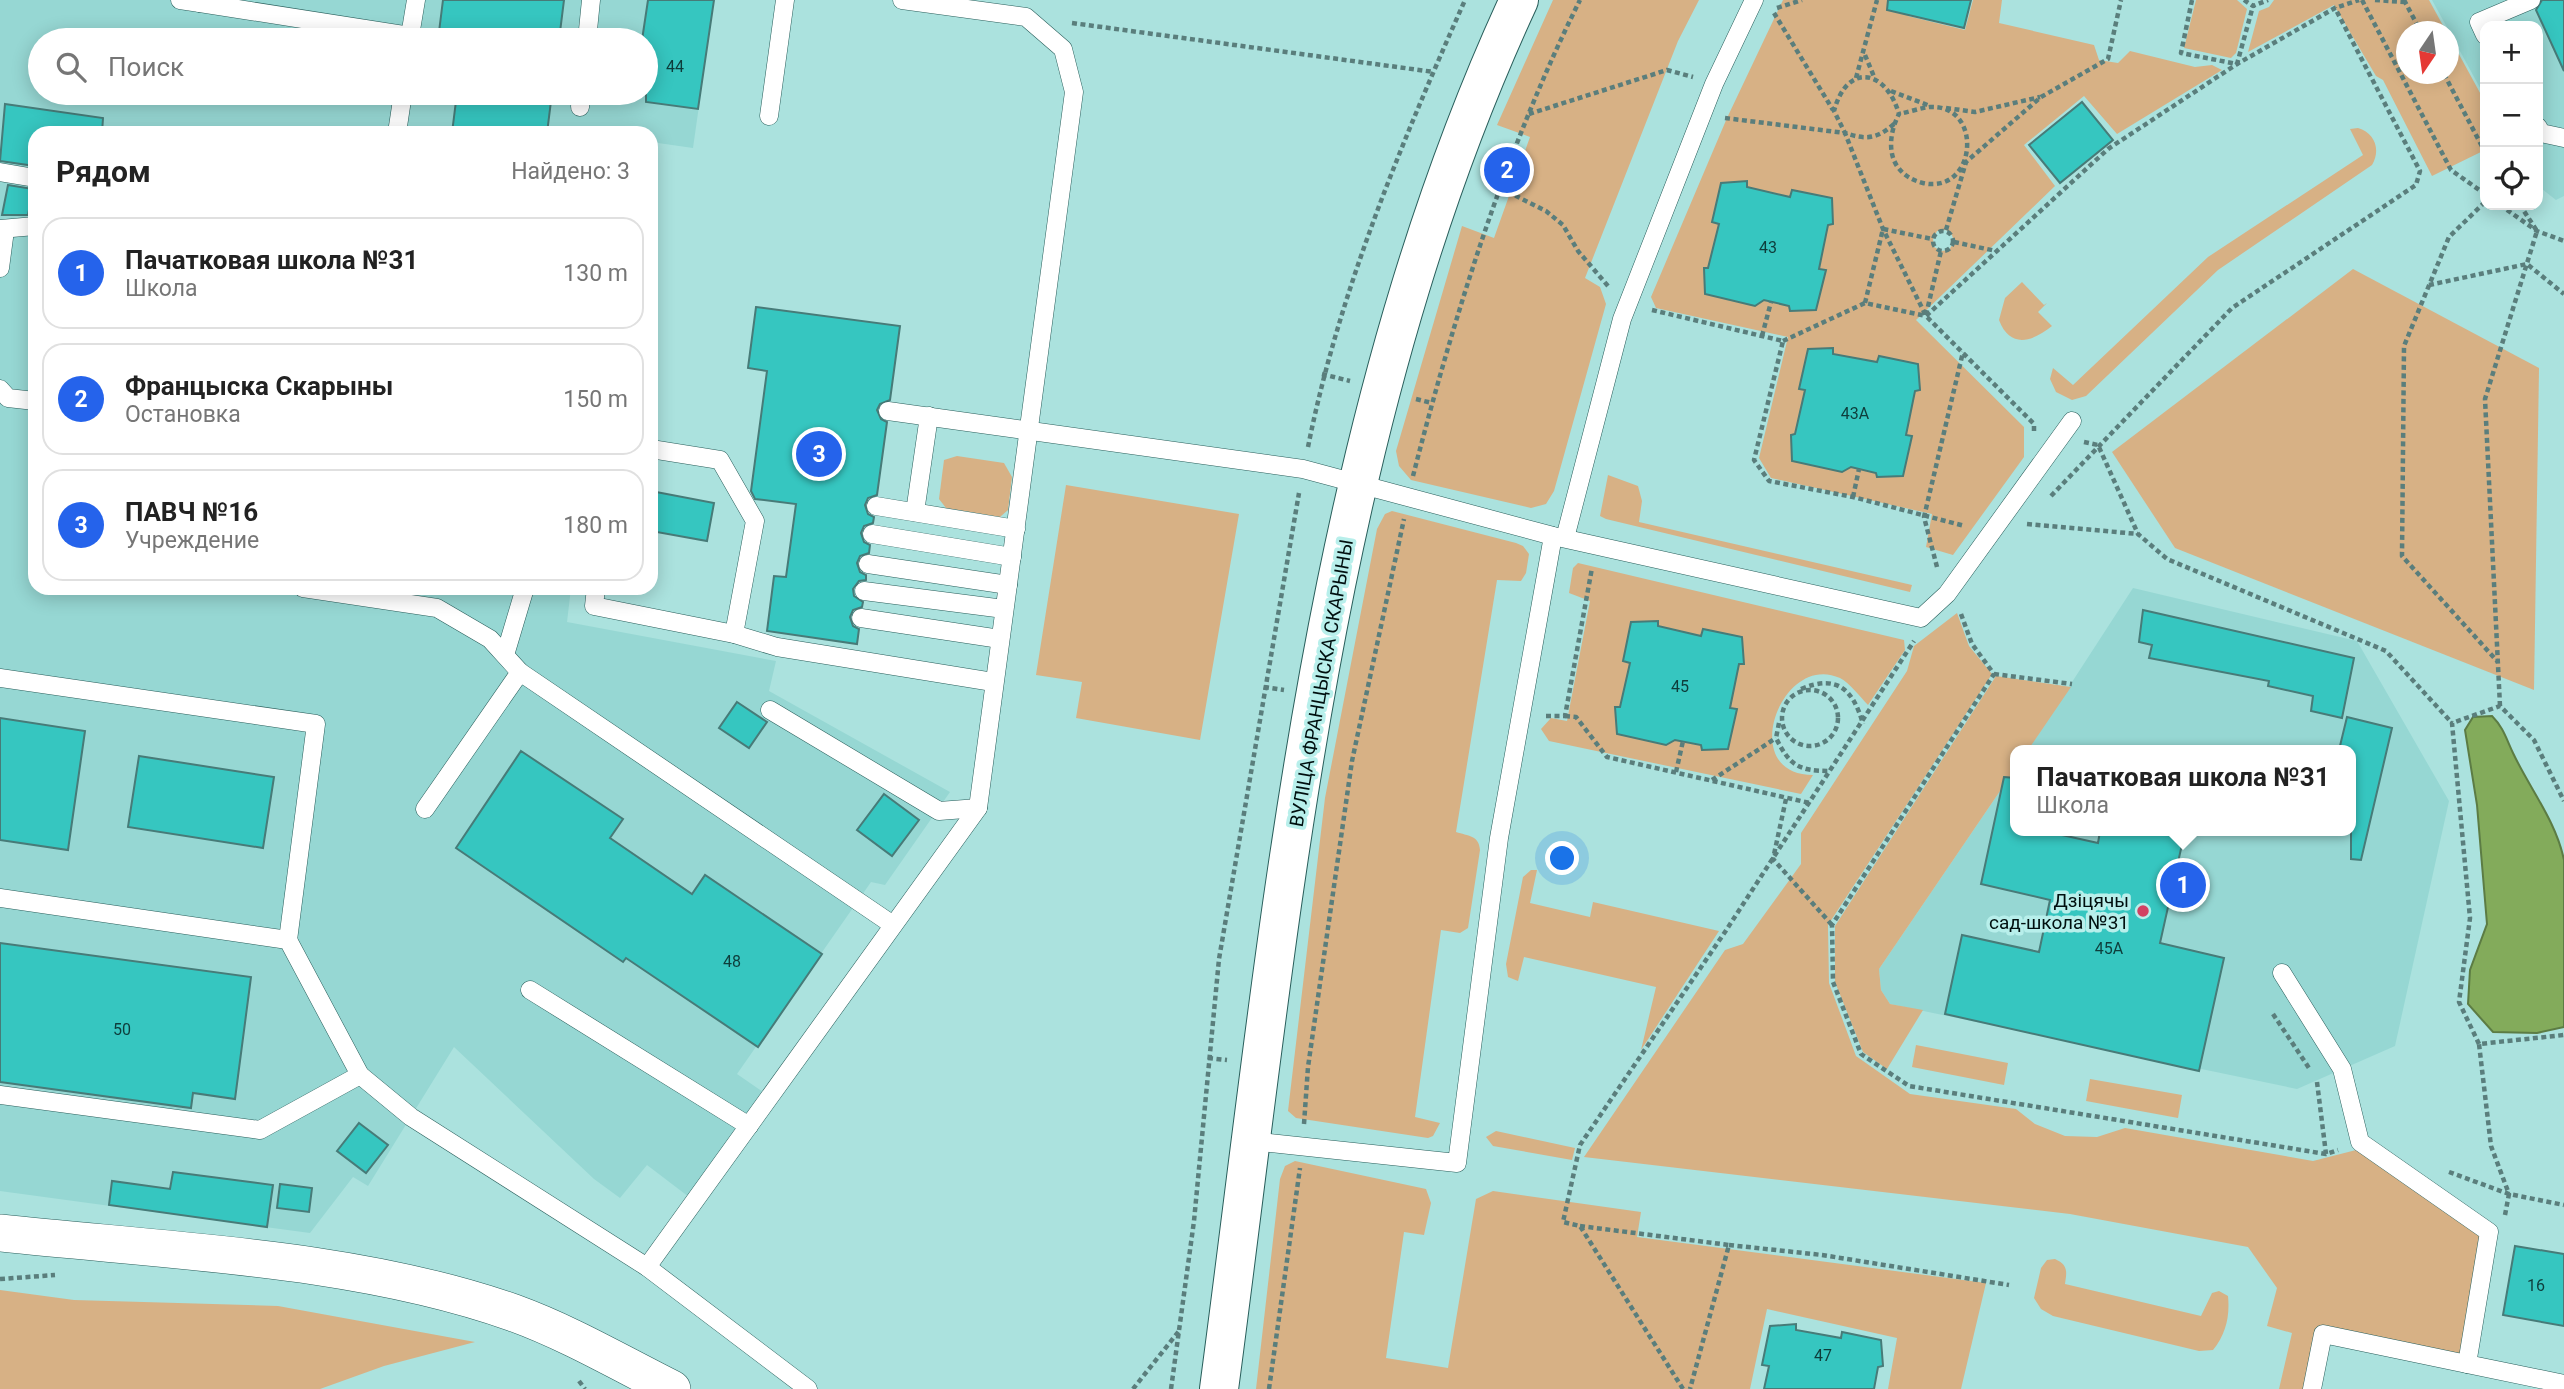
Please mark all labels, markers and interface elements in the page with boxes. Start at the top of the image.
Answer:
north arrow [2396,21,2459,84]
map controls [2480,21,2543,210]
button: + [2480,21,2543,84]
search box [28,28,658,105]
icon: search [52,48,90,86]
text: Поиск [108,52,184,82]
house number: 44 [666,57,684,76]
button: − [2480,84,2543,147]
pin: 2 [1484,144,1530,196]
button: locate [2480,147,2543,210]
text: Рядом [56,154,151,189]
text: Найдено: 3 [511,158,630,185]
house number: 43 [1759,238,1777,257]
text: Пачатковая школа №31 [125,245,418,275]
text: 1 [74,260,88,287]
text: 130 m [563,260,628,287]
text: Школа [125,275,198,302]
text: Францыска Скарыны [125,371,393,401]
text: 2 [74,386,88,413]
text: 150 m [563,386,628,413]
text: Остановка [125,401,241,428]
house number: 43А [1841,404,1870,423]
pin: 3 [796,428,842,480]
text: ПАВЧ №16 [125,497,258,527]
text: 3 [74,512,88,539]
text: 180 m [563,512,628,539]
text: Учреждение [125,527,259,554]
street label: ВУЛІЦА ФРАНЦЫСКА СКАРЫНЫ [1285,537,1358,829]
house number: 45 [1671,677,1689,696]
popup [2010,745,2356,836]
text: Пачатковая школа №31 [2036,762,2330,792]
text: Школа [2036,792,2109,819]
your location [1545,841,1579,875]
pin: 1 [2160,859,2206,911]
place label: Дзіцячы сад-школа №31 [1989,889,2129,934]
marker: Дзіцячы сад-школа №31 [2135,903,2151,919]
house number: 45А [2095,939,2124,958]
house number: 48 [723,952,741,971]
house number: 50 [113,1020,131,1039]
house number: 16 [2527,1276,2545,1295]
house number: 47 [1814,1346,1832,1365]

